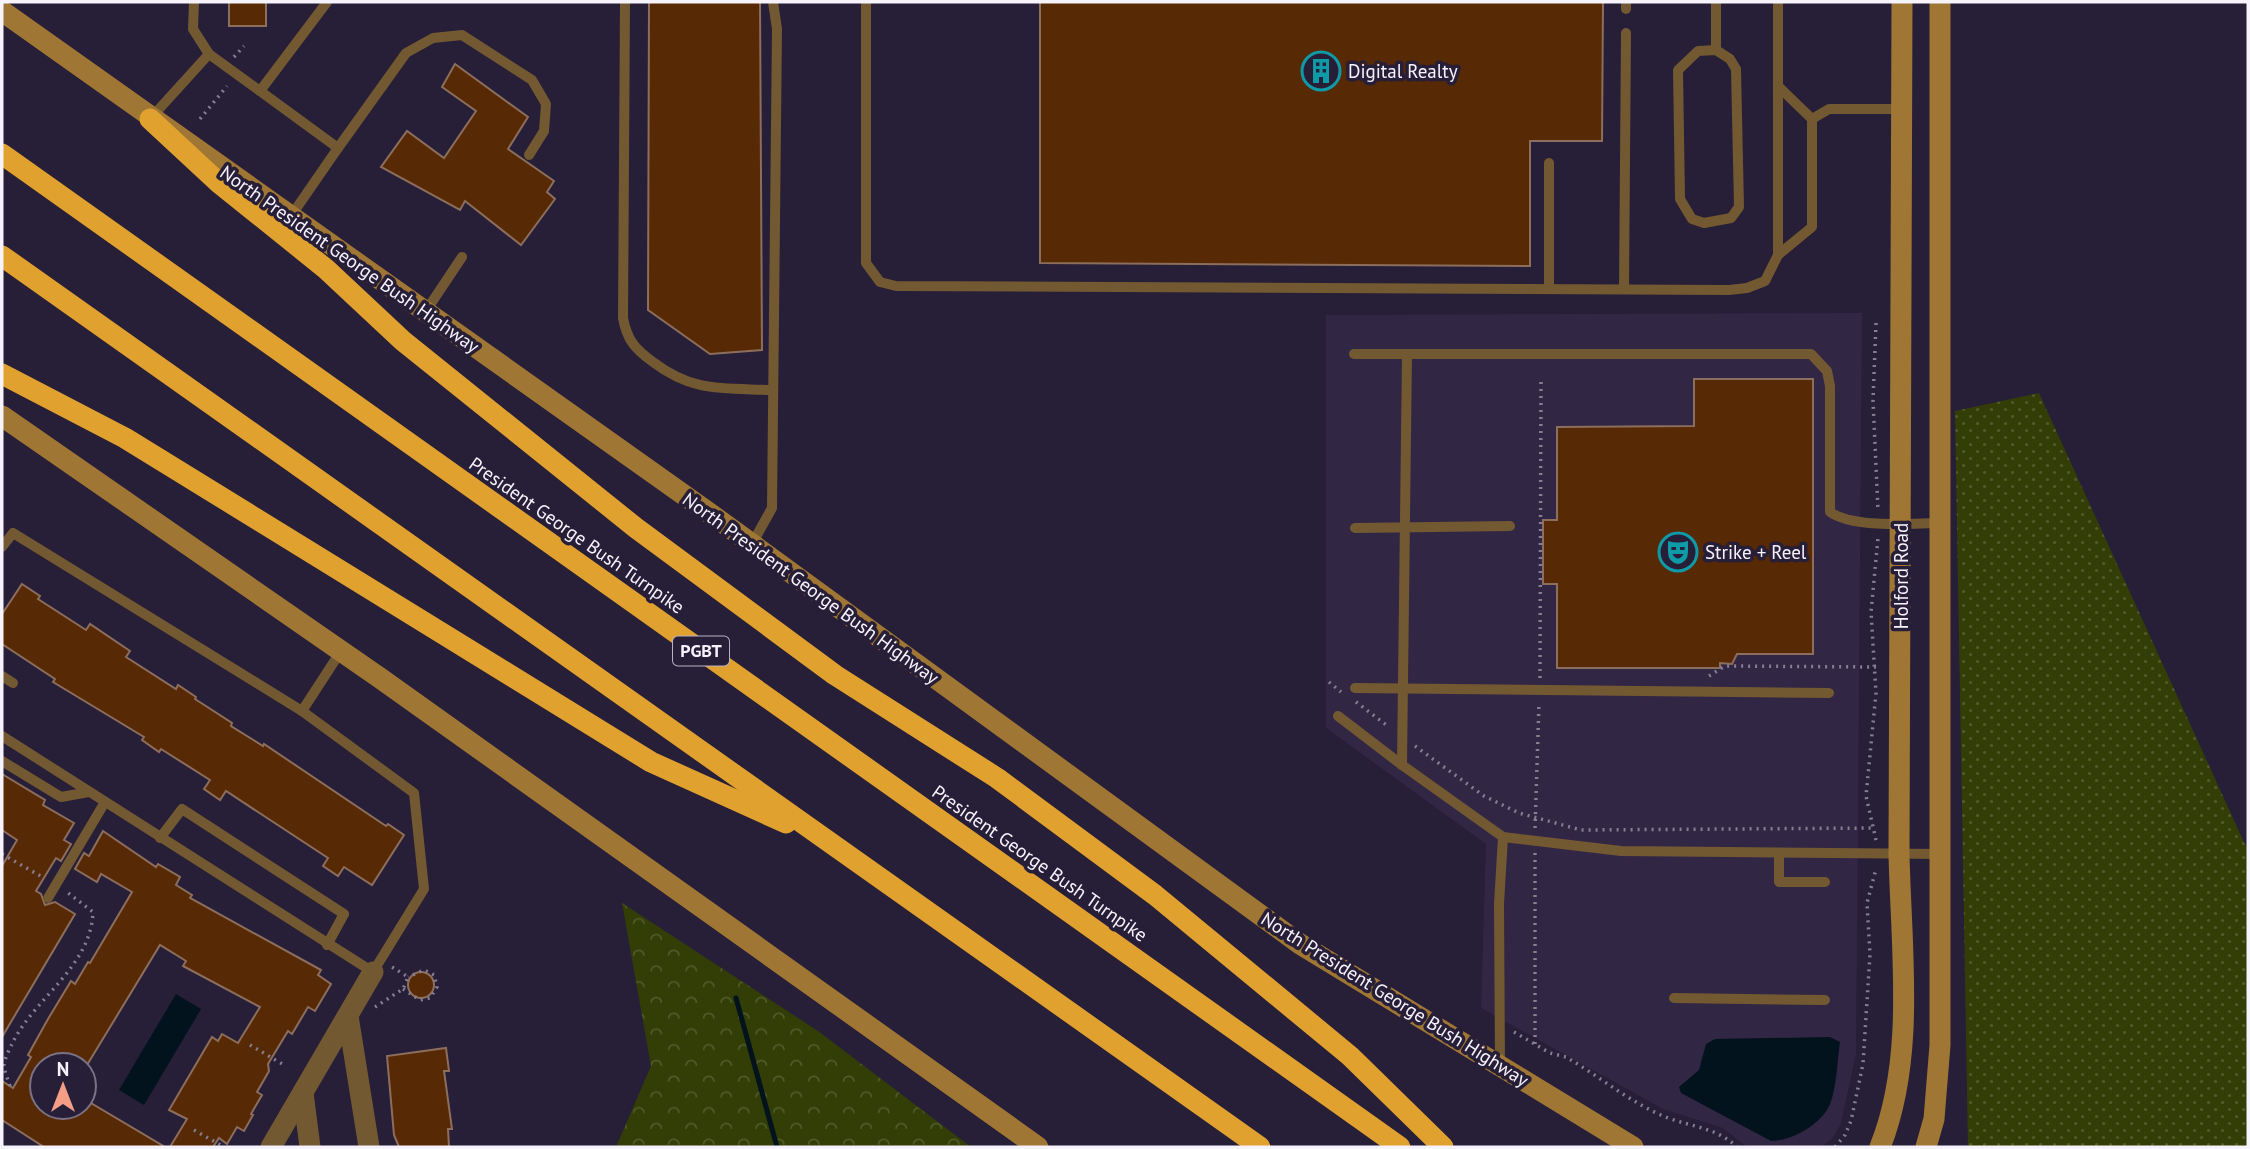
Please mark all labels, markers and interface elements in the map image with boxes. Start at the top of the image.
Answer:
building icon: Digital Realty [1300,50,1342,92]
place label: Digital Realty [1348,59,1458,83]
street label: North President George Bush Highway [216,160,484,358]
street label: President George Bush Turnpike [465,451,689,619]
street label: North President George Bush Highway [678,487,944,689]
street label: Holford Road [1889,523,1913,629]
theatre icon: Strike + Reel [1657,531,1699,573]
place label: Strike + Reel [1705,540,1807,564]
road number: PGBT [673,636,729,666]
street label: President George Bush Turnpike [928,779,1152,947]
street label: North President George Bush Highway [1257,906,1533,1092]
north arrow [28,1051,98,1121]
text: N [57,1057,69,1081]

